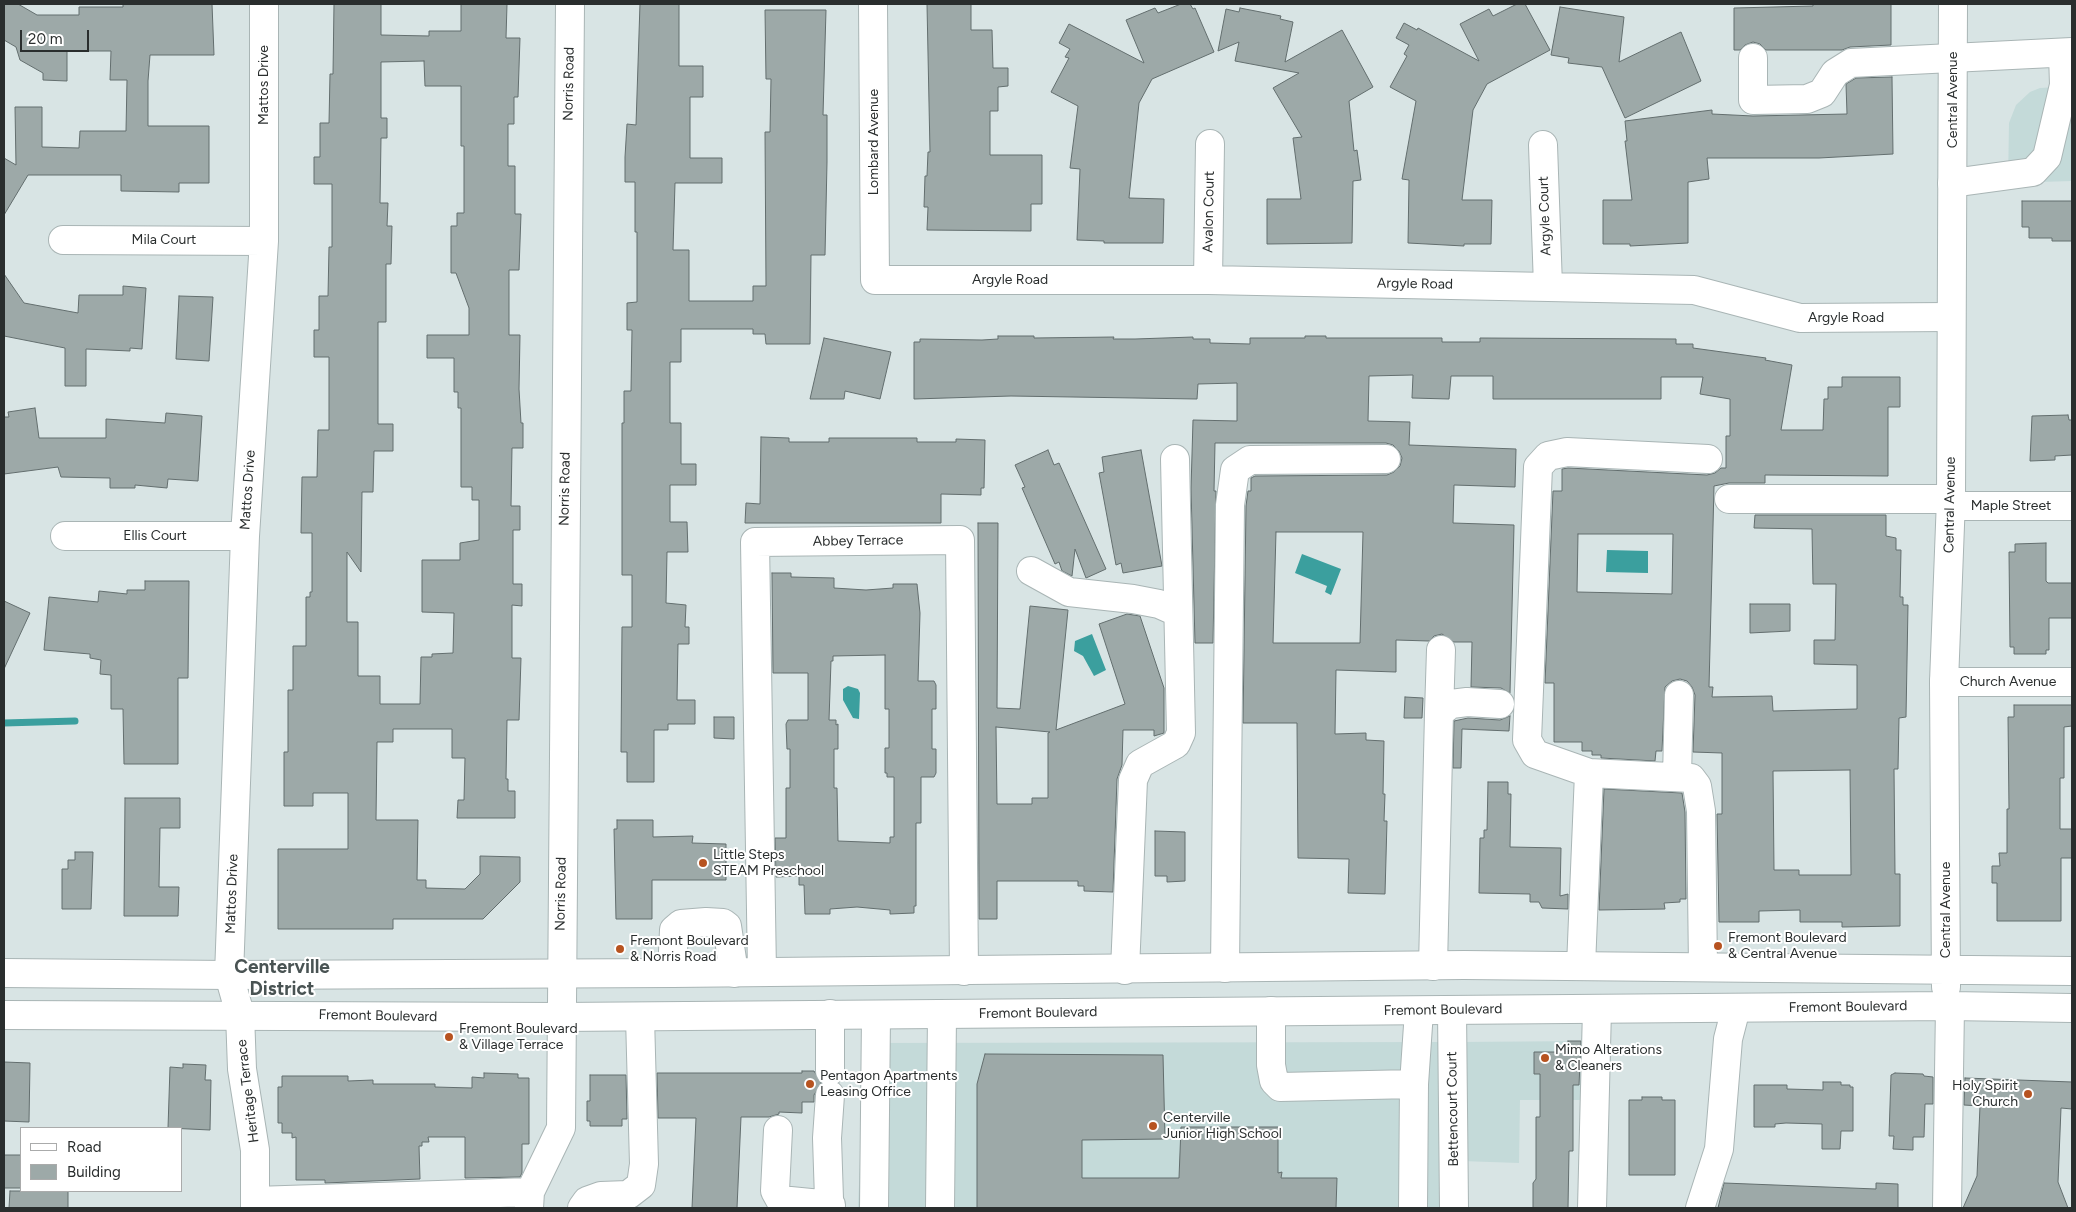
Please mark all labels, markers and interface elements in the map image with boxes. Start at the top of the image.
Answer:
scale bar [22,20,91,52]
text: 20 m [28,30,62,48]
street label: Mattos Drive [256,45,272,125]
street label: Norris Road [560,47,578,121]
street label: Central Avenue [1945,52,1961,148]
street label: Lombard Avenue [866,89,882,195]
street label: Avalon Court [1200,171,1218,253]
street label: Argyle Court [1535,176,1555,256]
street label: Mila Court [132,232,196,248]
street label: Argyle Road [972,272,1048,288]
street label: Argyle Road [1377,275,1453,293]
street label: Argyle Road [1808,310,1884,326]
street label: Mattos Drive [237,450,259,530]
street label: Norris Road [556,452,574,526]
street label: Central Avenue [1941,457,1959,553]
street label: Maple Street [1971,498,2051,514]
street label: Ellis Court [123,528,187,544]
street label: Abbey Terrace [813,532,903,550]
street label: Church Avenue [1960,674,2056,690]
place label: Little Steps STEAM Preschool [713,847,824,880]
street label: Mattos Drive [222,854,242,934]
street label: Norris Road [552,857,570,931]
marker: Little Steps STEAM Preschool [697,857,709,869]
street label: Central Avenue [1938,862,1954,958]
place label: Fremont Boulevard & Central Avenue [1728,930,1847,962]
place label: Fremont Boulevard & Norris Road [630,933,749,966]
marker: Fremont Boulevard & Central Avenue [1712,940,1724,952]
marker: Fremont Boulevard & Norris Road [614,943,626,955]
district label: Centerville District [234,956,330,1000]
street label: Fremont Boulevard [1789,998,1907,1016]
street label: Fremont Boulevard [1384,1001,1502,1019]
street label: Fremont Boulevard [979,1004,1097,1022]
street label: Fremont Boulevard [319,1007,437,1025]
place label: Fremont Boulevard & Village Terrace [459,1021,578,1054]
marker: Fremont Boulevard & Village Terrace [443,1031,455,1043]
street label: Heritage Terrace [233,1038,263,1144]
place label: Mimo Alterations & Cleaners [1555,1042,1662,1074]
street label: Bettencourt Court [1444,1051,1462,1167]
marker: Mimo Alterations & Cleaners [1539,1052,1551,1064]
place label: Pentagon Apartments Leasing Office [820,1068,958,1100]
marker: Pentagon Apartments Leasing Office [804,1078,816,1090]
place label: Holy Spirit Church [1952,1078,2018,1110]
marker: Holy Spirit Church [2022,1088,2034,1100]
place label: Centerville Junior High School [1163,1110,1282,1142]
marker: Centerville Junior High School [1147,1120,1159,1132]
legend [20,1127,182,1192]
text: Road [67,1138,102,1156]
text: Building [67,1163,121,1181]

